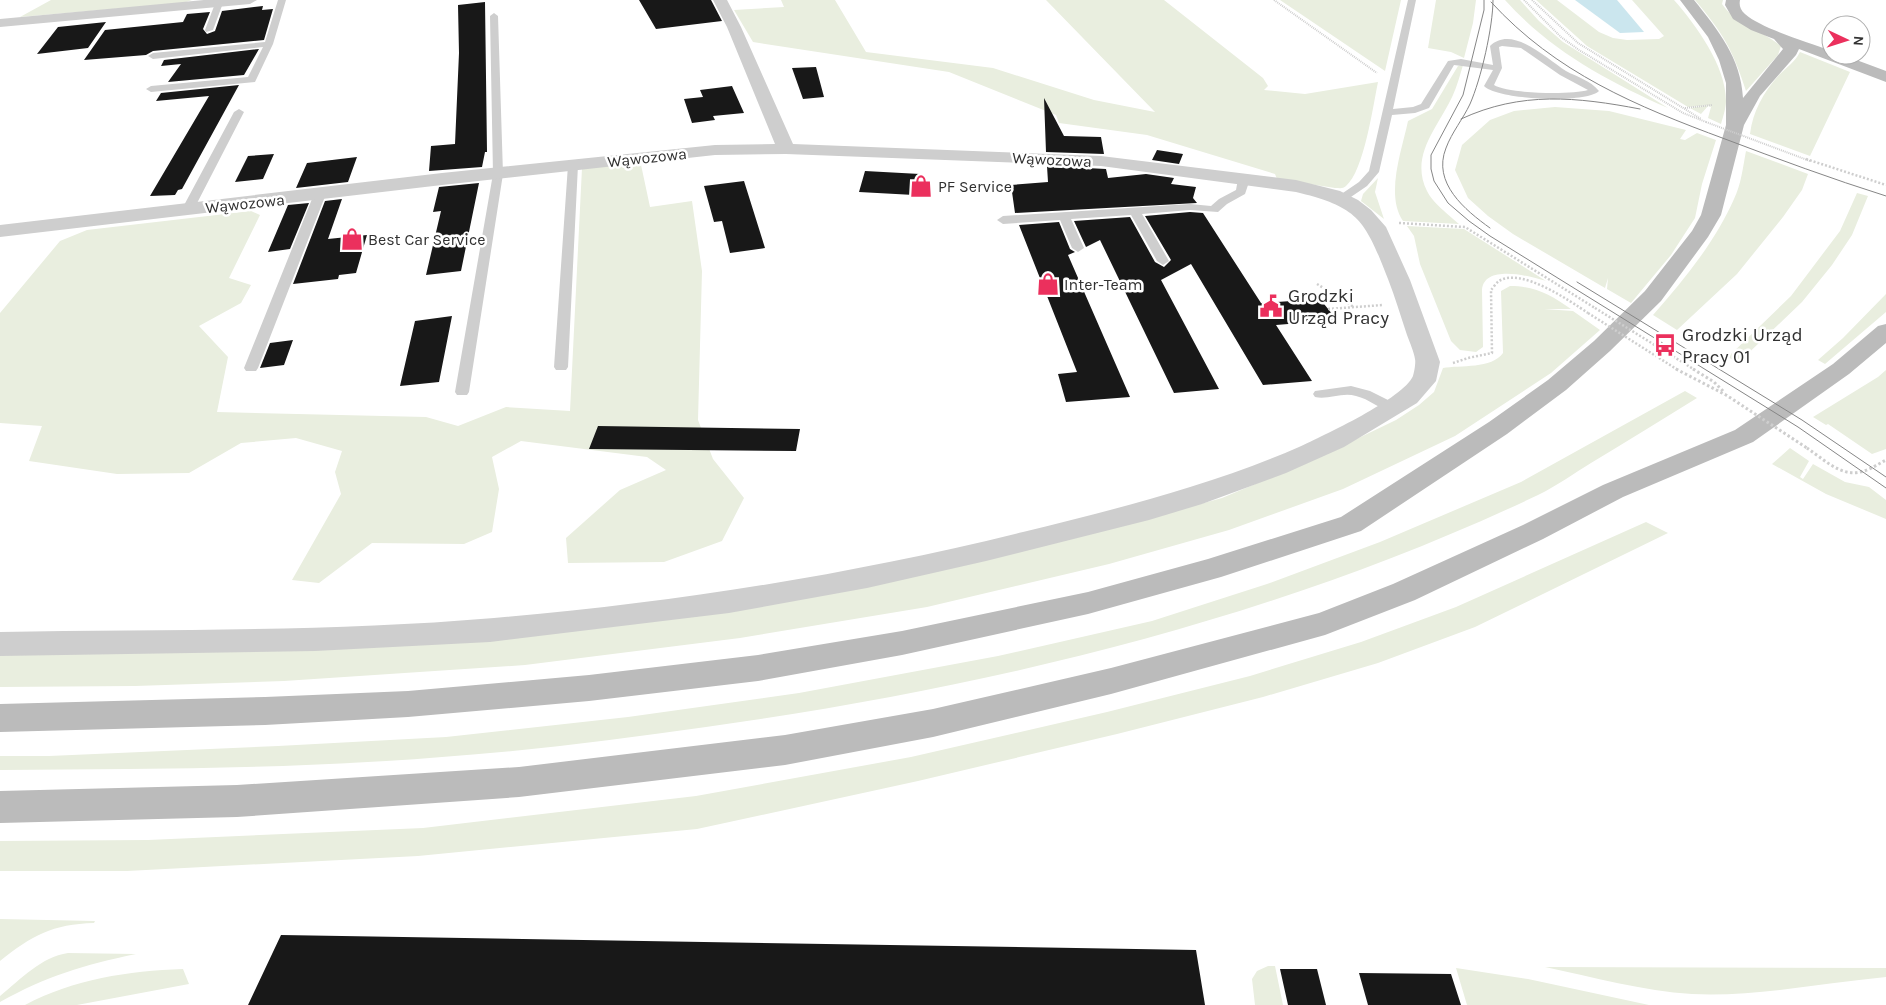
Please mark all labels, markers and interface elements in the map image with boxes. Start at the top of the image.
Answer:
north arrow [1821,15,1871,65]
text: N [1850,35,1867,46]
street label: Wąwozowa [606,144,688,171]
street label: Wąwozowa [1012,148,1092,171]
shop icon: PF Service [908,173,934,199]
place label: PF Service [938,177,1012,196]
street label: Wąwozowa [204,190,286,217]
shop icon: Best Car Service [339,226,365,252]
place label: Best Car Service [368,230,486,249]
shop icon: Inter-Team [1035,271,1061,297]
place label: Inter-Team [1064,275,1143,294]
place label: Grodzki Urząd Pracy [1288,285,1389,329]
public building icon: Grodzki Urząd Pracy [1258,293,1284,319]
place label: Grodzki Urząd Pracy 01 [1682,324,1803,368]
bus stop icon: Grodzki Urząd Pracy 01 [1652,332,1678,358]

